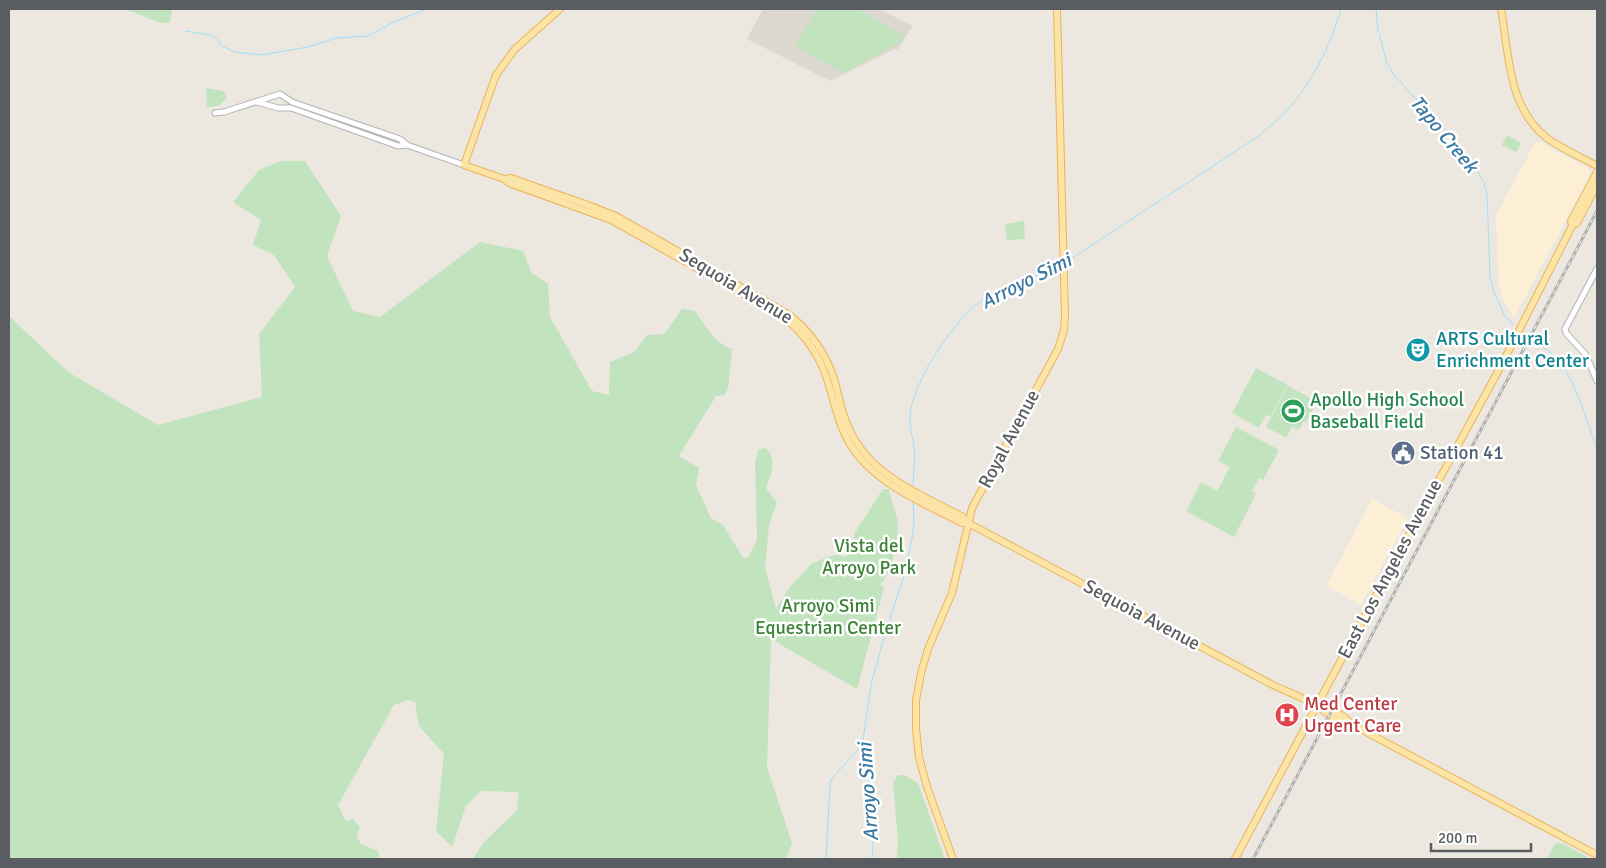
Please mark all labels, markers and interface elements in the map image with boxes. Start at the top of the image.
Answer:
water label: Tapo Creek [1405,90,1485,179]
street label: Sequoia Avenue [675,243,797,329]
water label: Arroyo Simi [976,247,1077,314]
place label: ARTS Cultural Enrichment Center [1436,327,1589,373]
theatre icon: ARTS Cultural Enrichment Center [1405,337,1431,363]
street label: Royal Avenue [973,386,1045,492]
place label: Apollo High School Baseball Field [1310,388,1464,434]
sports icon: Apollo High School Baseball Field [1280,398,1306,424]
public building icon: Station 41 [1390,440,1416,466]
place label: Station 41 [1420,441,1504,465]
street label: East Los Angeles Avenue [1333,475,1447,663]
park label: Vista del Arroyo Park [822,534,916,580]
street label: Sequoia Avenue [1080,574,1204,656]
park label: Arroyo Simi Equestrian Center [755,594,901,640]
place label: Med Center Urgent Care [1304,692,1401,738]
hospital icon: Med Center Urgent Care [1274,702,1300,728]
water label: Arroyo Simi [852,740,884,842]
scale bar [1431,820,1531,852]
text: 200 m [1438,829,1478,847]

